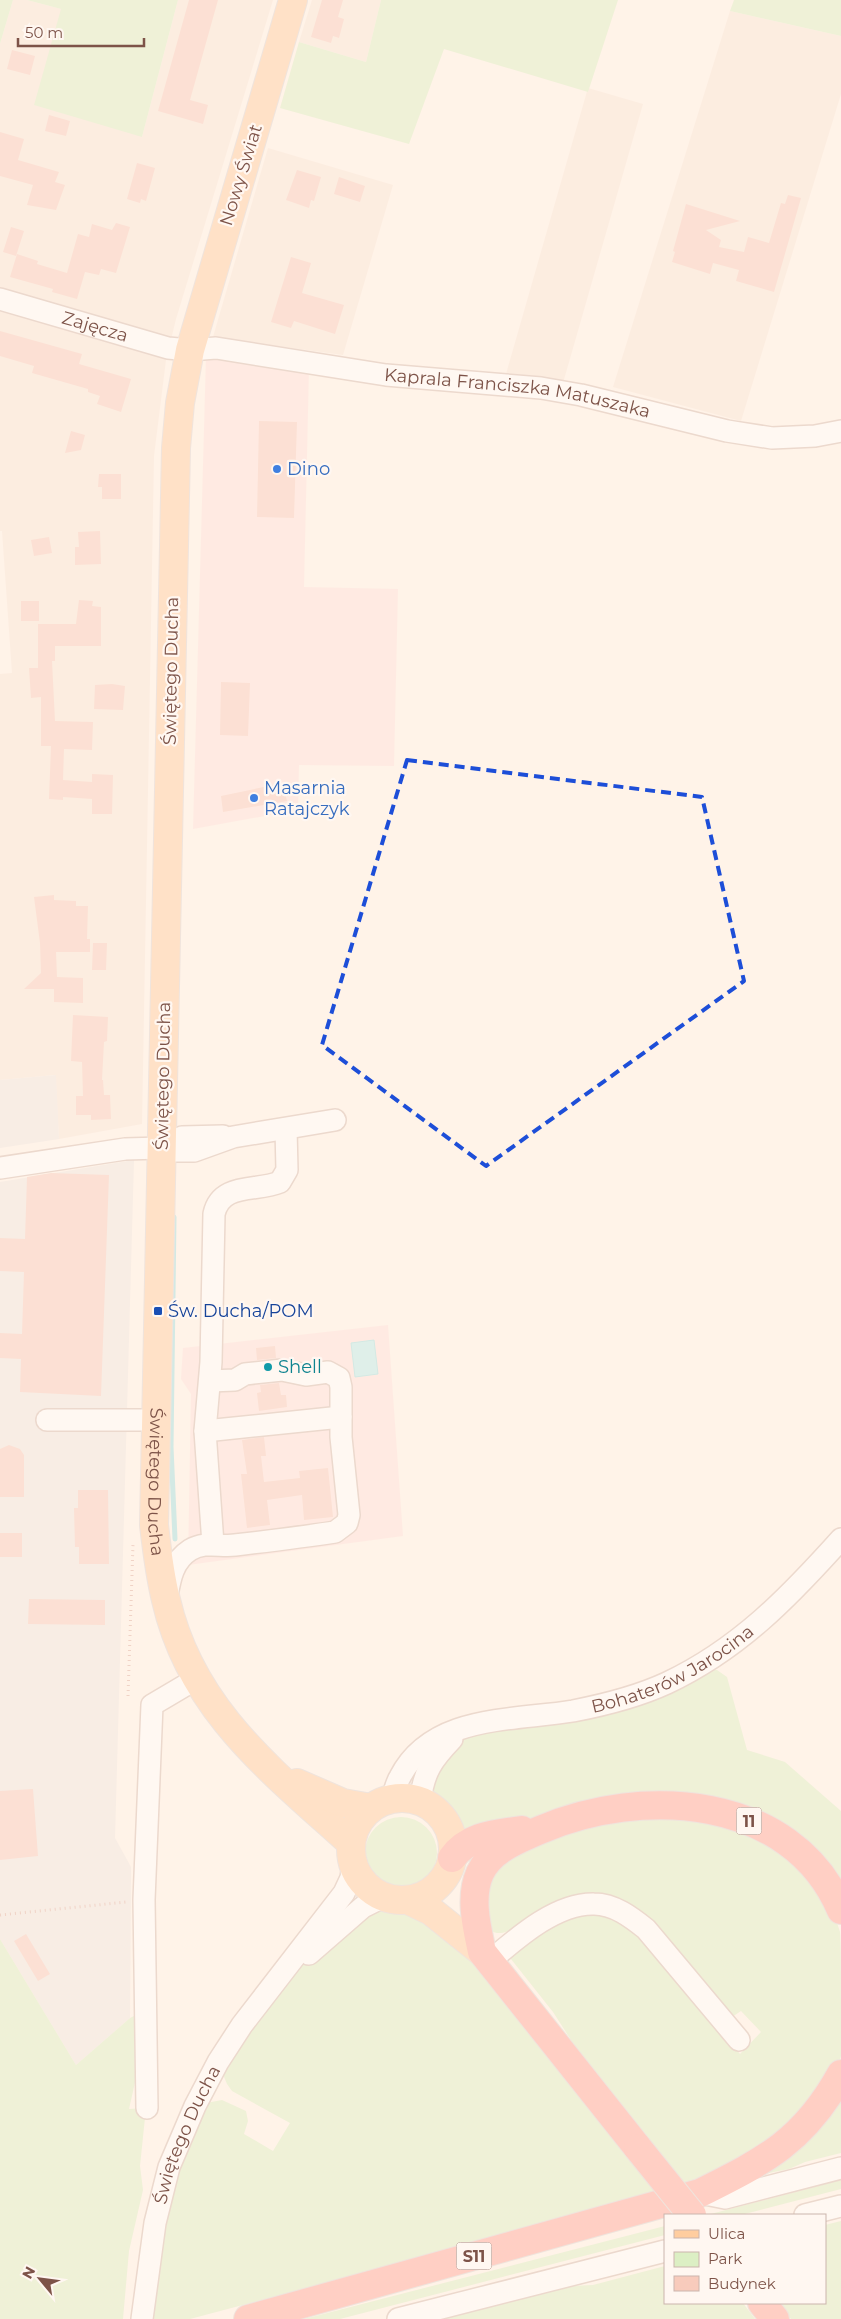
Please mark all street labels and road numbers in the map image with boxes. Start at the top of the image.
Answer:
street label: Nowy Świat [215,121,267,229]
street label: Zajęcza [59,307,131,347]
street label: Kaprala Franciszka Matuszaka [383,364,653,423]
street label: Świętego Ducha [159,597,183,745]
street label: Świętego Ducha [151,1002,175,1150]
street label: Świętego Ducha [143,1407,169,1557]
street label: Bohaterów Jarocina [589,1620,758,1718]
road number: 11 [736,1808,762,1834]
street label: Świętego Ducha [149,2062,225,2206]
road number: S11 [456,2242,492,2270]

